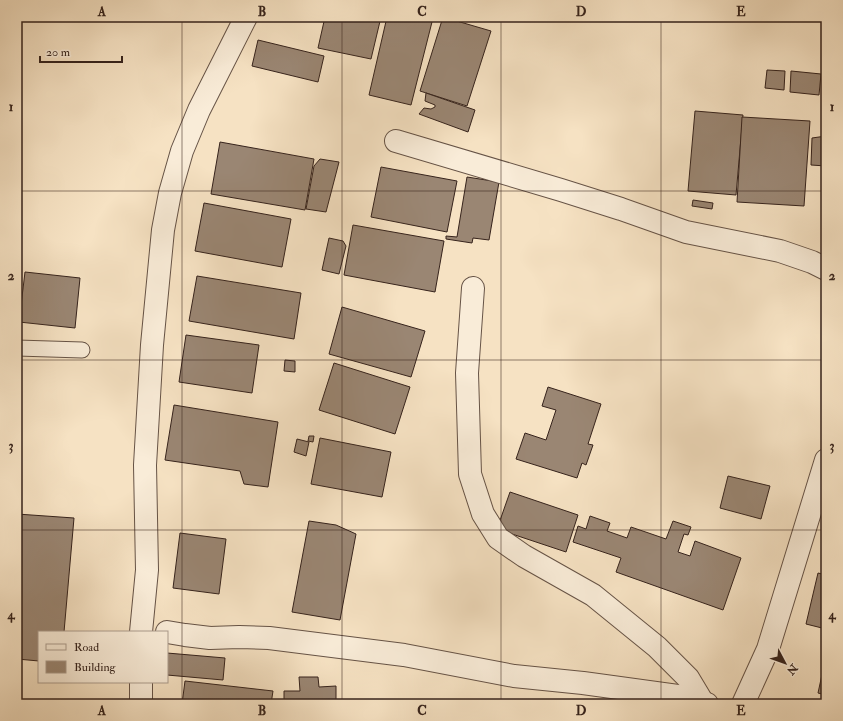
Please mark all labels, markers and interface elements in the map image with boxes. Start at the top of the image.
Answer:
text: A [97,4,107,20]
text: B [258,4,266,20]
text: C [417,4,427,20]
text: D [576,4,587,20]
text: E [736,4,746,20]
scale bar [40,38,122,64]
text: 20 m [46,45,71,60]
text: 1 [9,99,14,115]
text: 1 [830,99,835,115]
text: 2 [8,268,15,284]
text: 2 [829,268,836,284]
text: 3 [9,438,14,454]
text: 3 [830,438,835,454]
text: 4 [6,607,15,623]
text: 4 [827,607,836,623]
legend [38,631,168,683]
text: Road [74,640,99,655]
north arrow [765,643,805,683]
text: Building [74,660,117,675]
text: N [783,660,801,678]
text: A [97,703,107,719]
text: B [258,703,266,719]
text: C [417,703,427,719]
text: D [576,703,587,719]
text: E [736,703,746,719]

